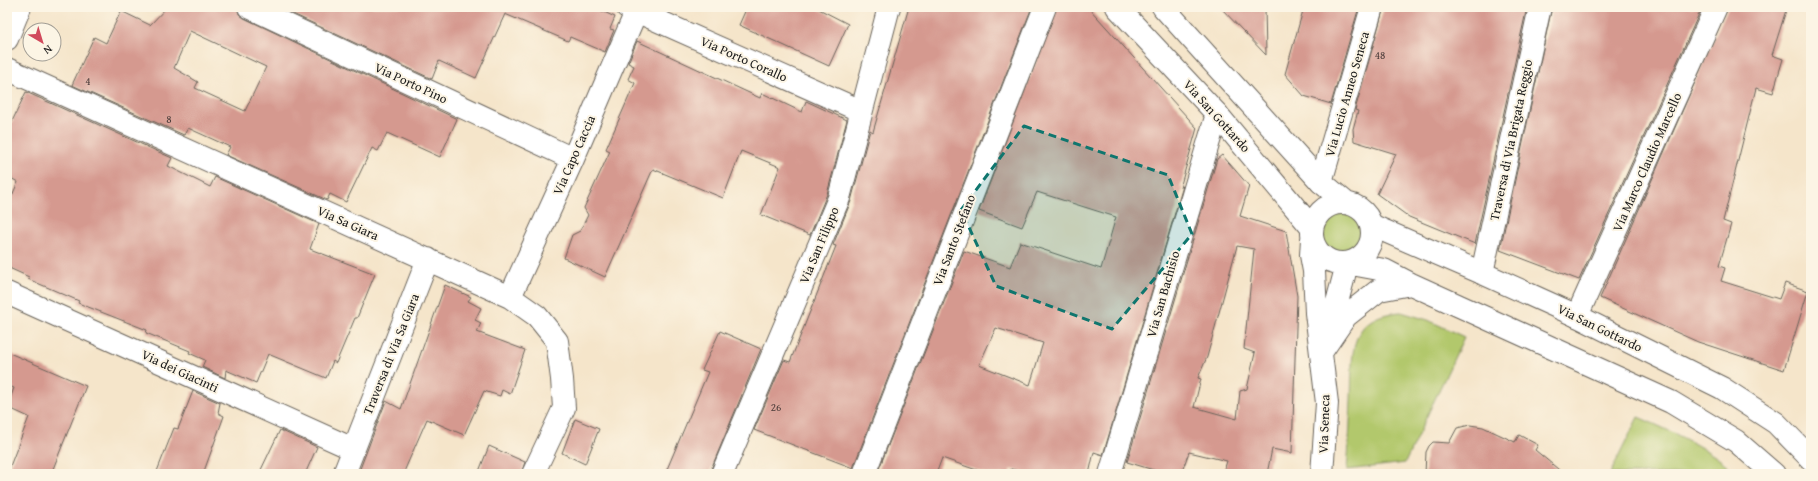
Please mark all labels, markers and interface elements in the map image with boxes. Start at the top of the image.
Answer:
north arrow [22,22,62,62]
street label: Via Lucio Anneo Seneca [1320,28,1374,159]
street label: Via Porto Corallo [698,31,791,87]
text: N [40,41,56,59]
house number: 48 [1375,47,1385,63]
street label: Traversa di Via Brigata Reggio [1485,57,1537,222]
street label: Via Porto Pino [371,58,451,108]
house number: 4 [85,73,91,89]
street label: Via San Gottardo [1179,75,1255,157]
street label: Via Marco Claudio Marcello [1608,89,1686,234]
house number: 8 [166,111,172,127]
street label: Via Capo Caccia [548,111,600,198]
street label: Via Santo Stefano [928,191,980,288]
street label: Via Sa Giara [314,201,382,245]
street label: Via San Filippo [794,203,844,286]
street label: Via San Bachisio [1142,248,1185,340]
street label: Traversa di Via Sa Giara [358,290,424,417]
street label: Via San Gottardo [1554,299,1646,357]
street label: Via dei Giacinti [138,345,222,397]
street label: Via Seneca [1313,393,1335,454]
house number: 26 [771,399,781,415]

